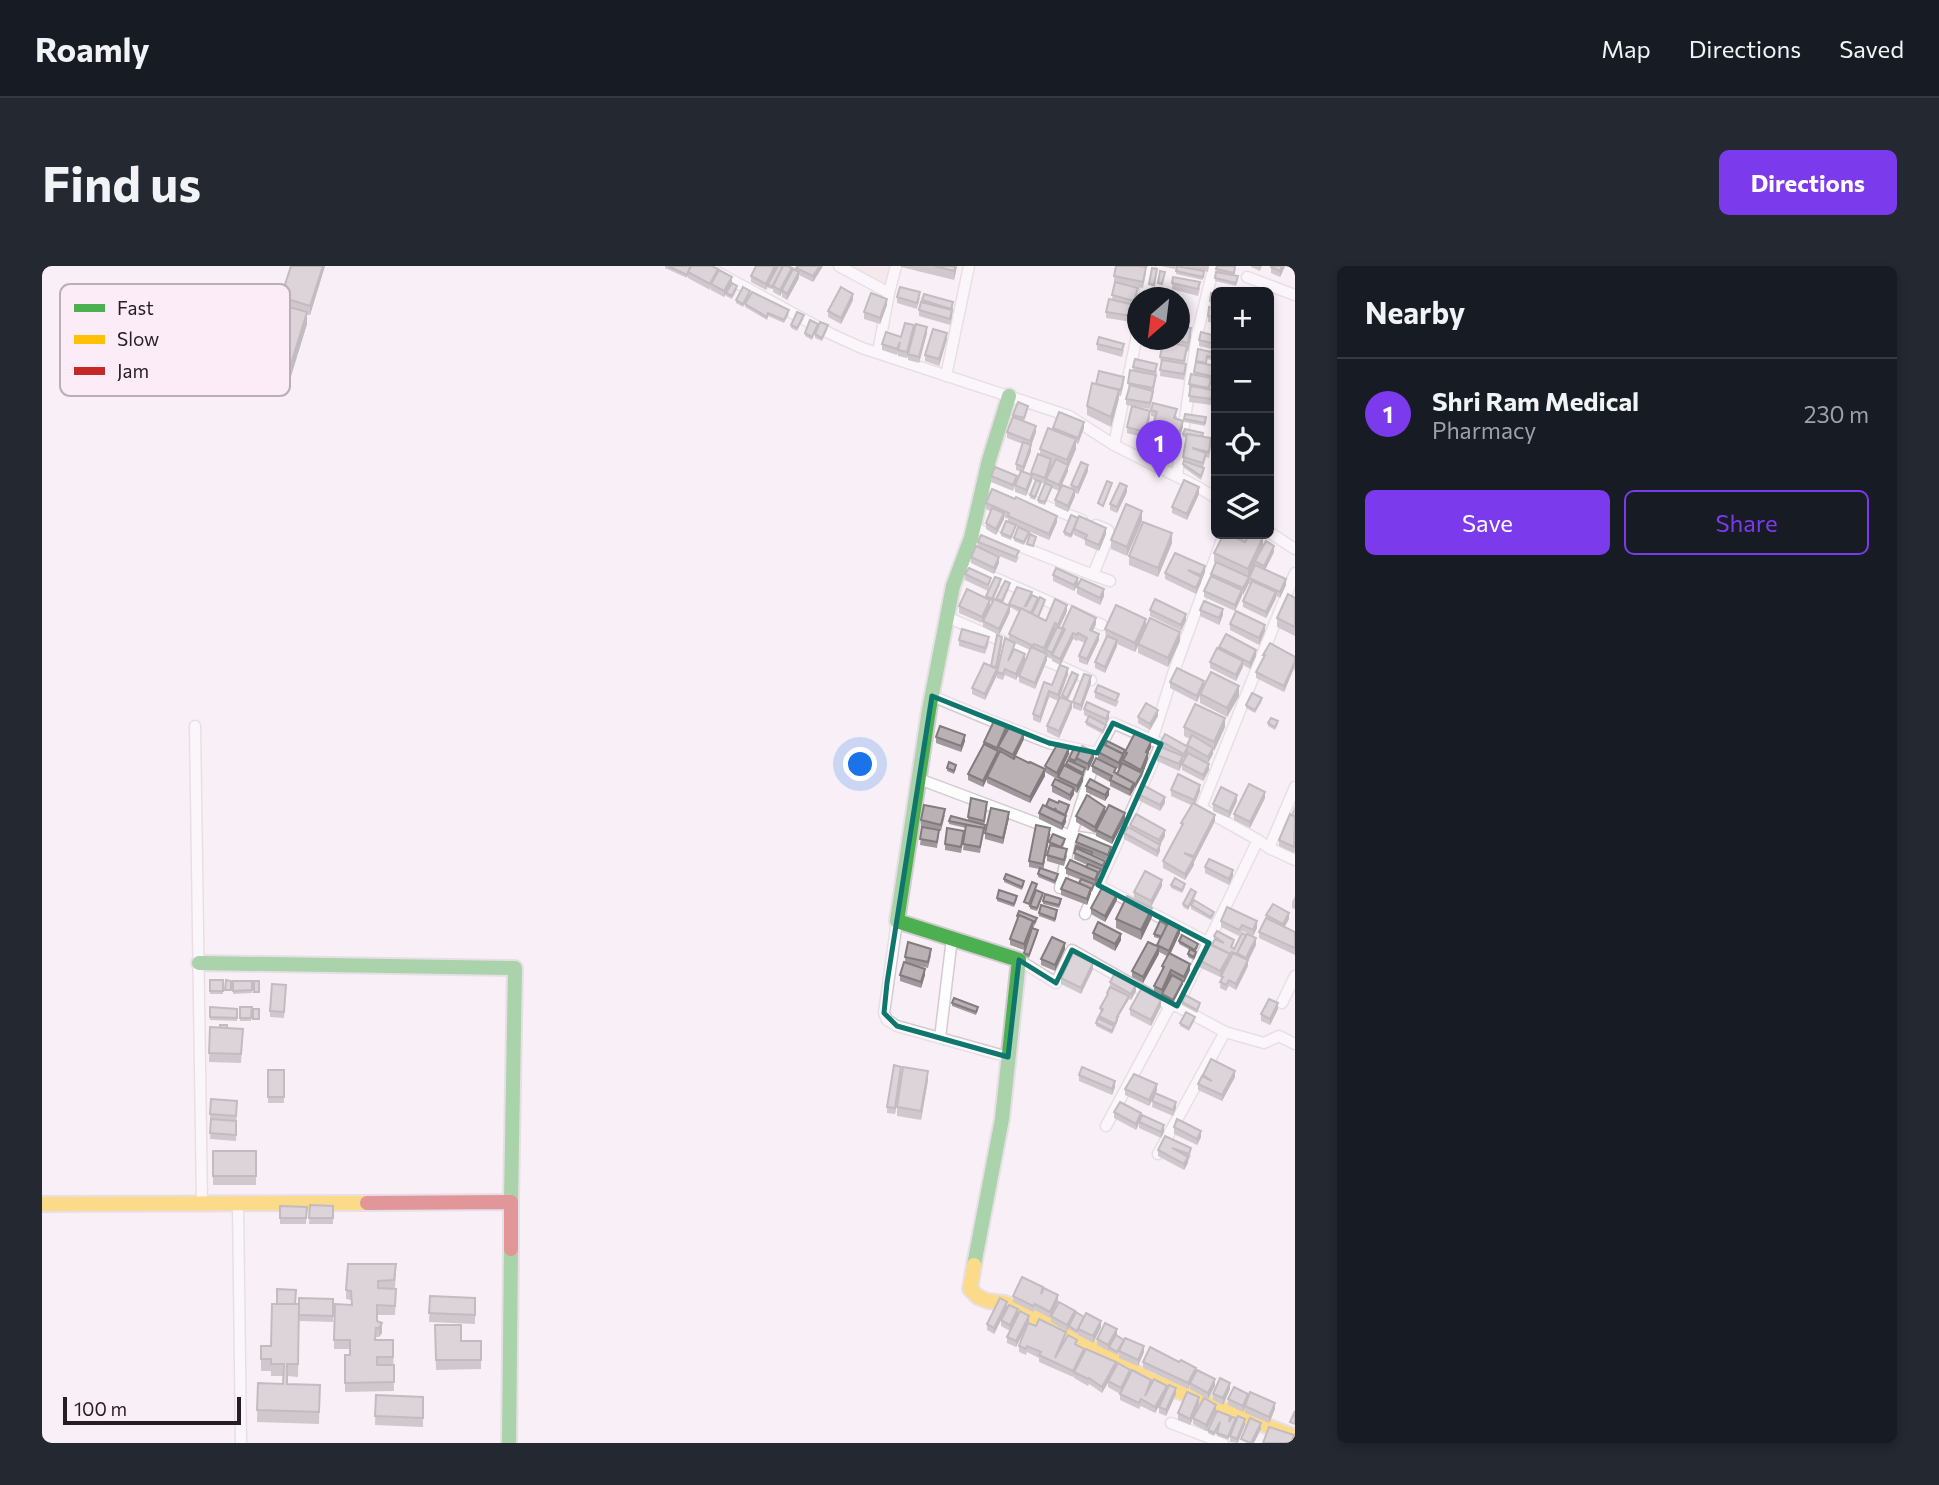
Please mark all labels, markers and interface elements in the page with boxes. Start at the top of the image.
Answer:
text: Roamly [35,28,150,69]
text: Map [1601,34,1651,63]
text: Directions [1689,34,1801,63]
text: Saved [1839,34,1904,63]
button: Directions [1719,150,1897,215]
text: Find us [42,152,201,212]
legend [60,284,290,396]
north arrow [1127,287,1190,350]
map controls [1211,287,1274,539]
button: + [1211,287,1274,350]
text: Nearby [1365,293,1465,330]
text: Fast [117,296,154,319]
text: Slow [117,327,159,350]
button: − [1211,350,1274,413]
text: Jam [117,359,149,382]
text: Shri Ram Medical [1432,385,1639,416]
text: 1 [1383,400,1393,428]
text: 230 m [1804,400,1869,428]
button: locate [1211,413,1274,476]
text: Pharmacy [1432,416,1536,444]
pin: 1 [1136,420,1182,478]
button: layers [1211,476,1274,539]
button: Save [1365,490,1610,555]
button: Share [1624,490,1869,555]
your location [843,747,877,781]
scale bar [63,1394,242,1426]
text: 100 m [74,1397,127,1420]

